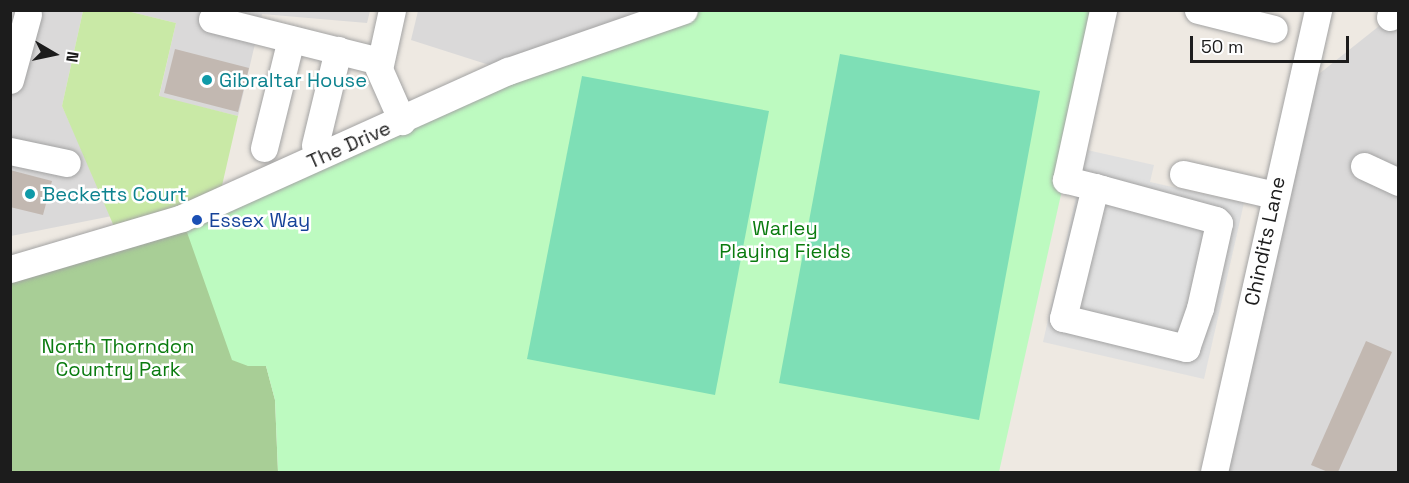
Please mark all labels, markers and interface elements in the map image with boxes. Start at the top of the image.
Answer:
north arrow [24,24,84,84]
scale bar [1193,24,1352,62]
text: 50 m [1201,35,1243,58]
text: N [61,50,83,64]
place label: Gibraltar House [219,68,367,92]
marker: Gibraltar House [200,73,214,87]
street label: The Drive [304,116,394,174]
street label: Chindits Lane [1240,174,1290,308]
place label: Becketts Court [42,182,187,206]
marker: Becketts Court [23,187,37,201]
place label: Essex Way [209,208,310,232]
marker: Essex Way [190,213,204,227]
park label: Warley Playing Fields [719,217,851,264]
park label: North Thorndon Country Park [41,334,195,381]

